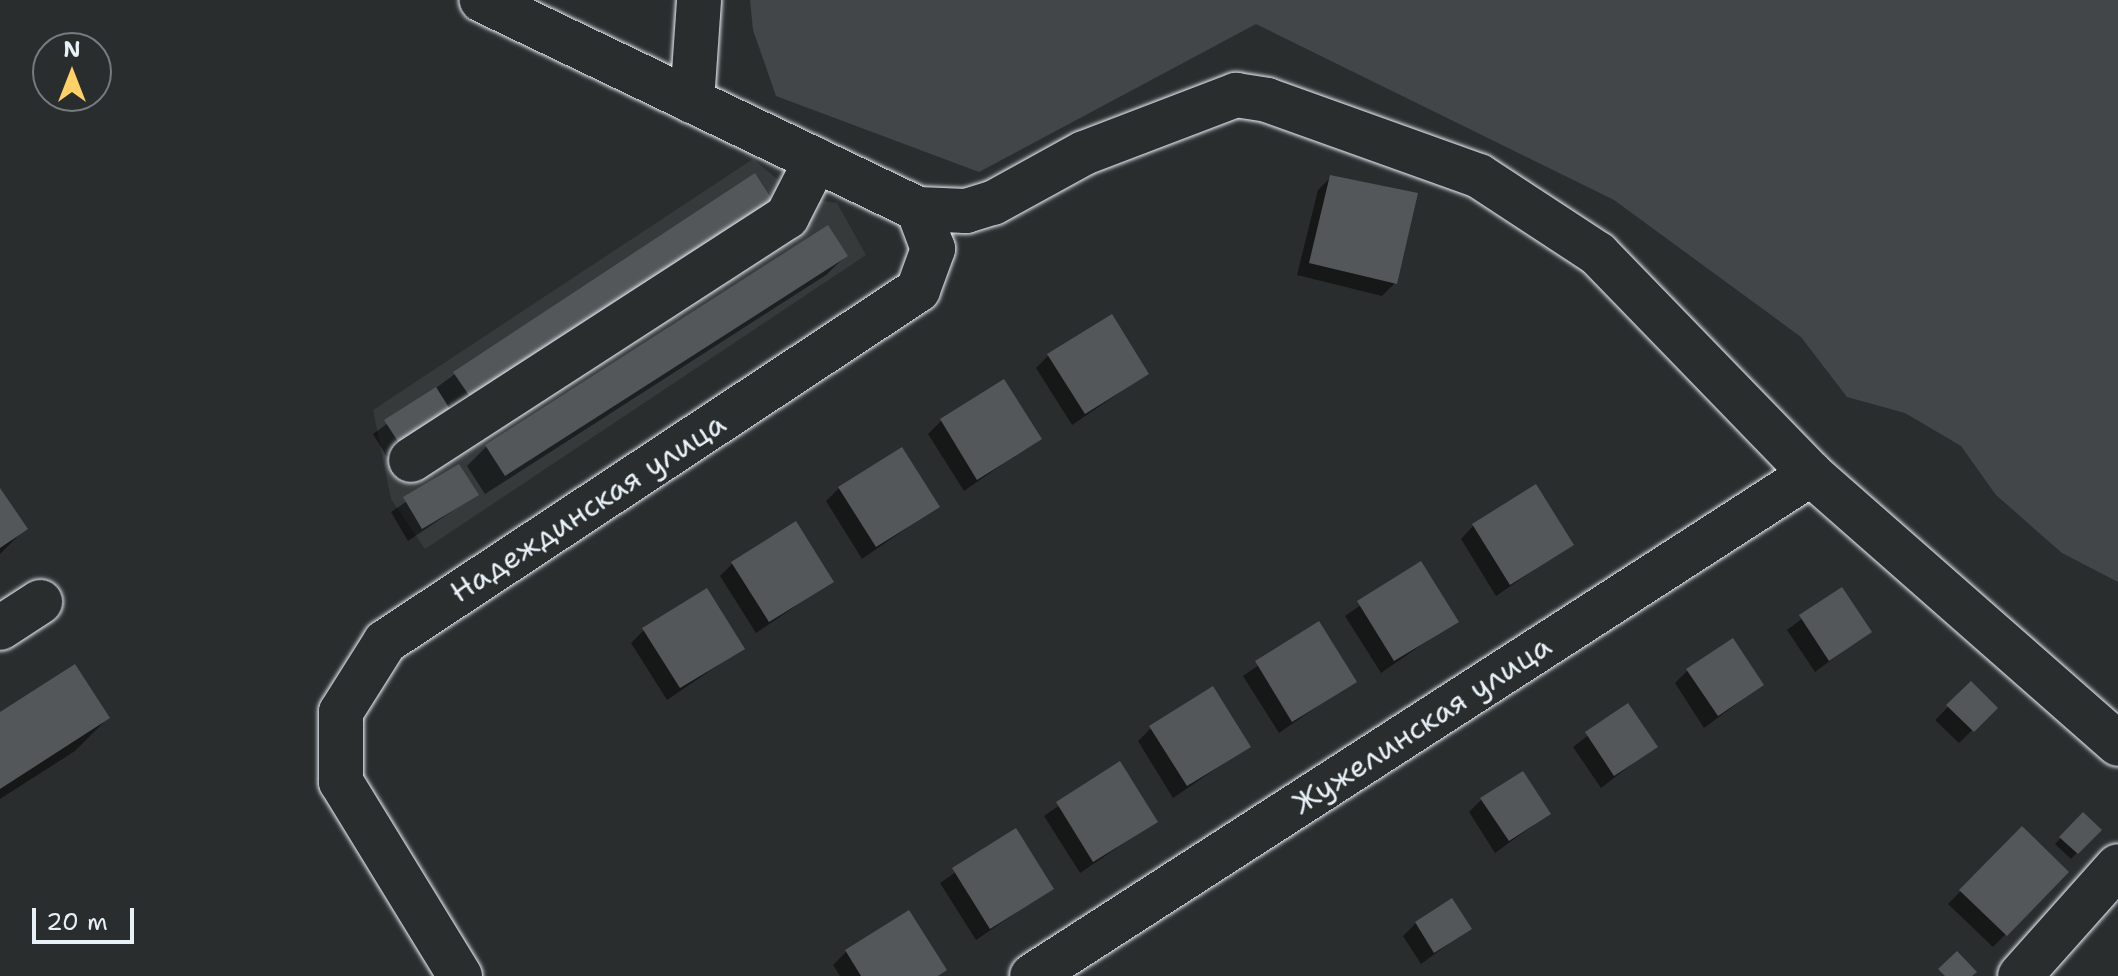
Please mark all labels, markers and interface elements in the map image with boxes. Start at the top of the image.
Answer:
north arrow [32,32,112,112]
text: N [63,35,81,64]
street label: Надеждинская улица [444,406,732,610]
street label: Жужелинская улица [1286,628,1558,822]
scale bar [36,892,138,942]
text: 20 m [46,906,108,938]

